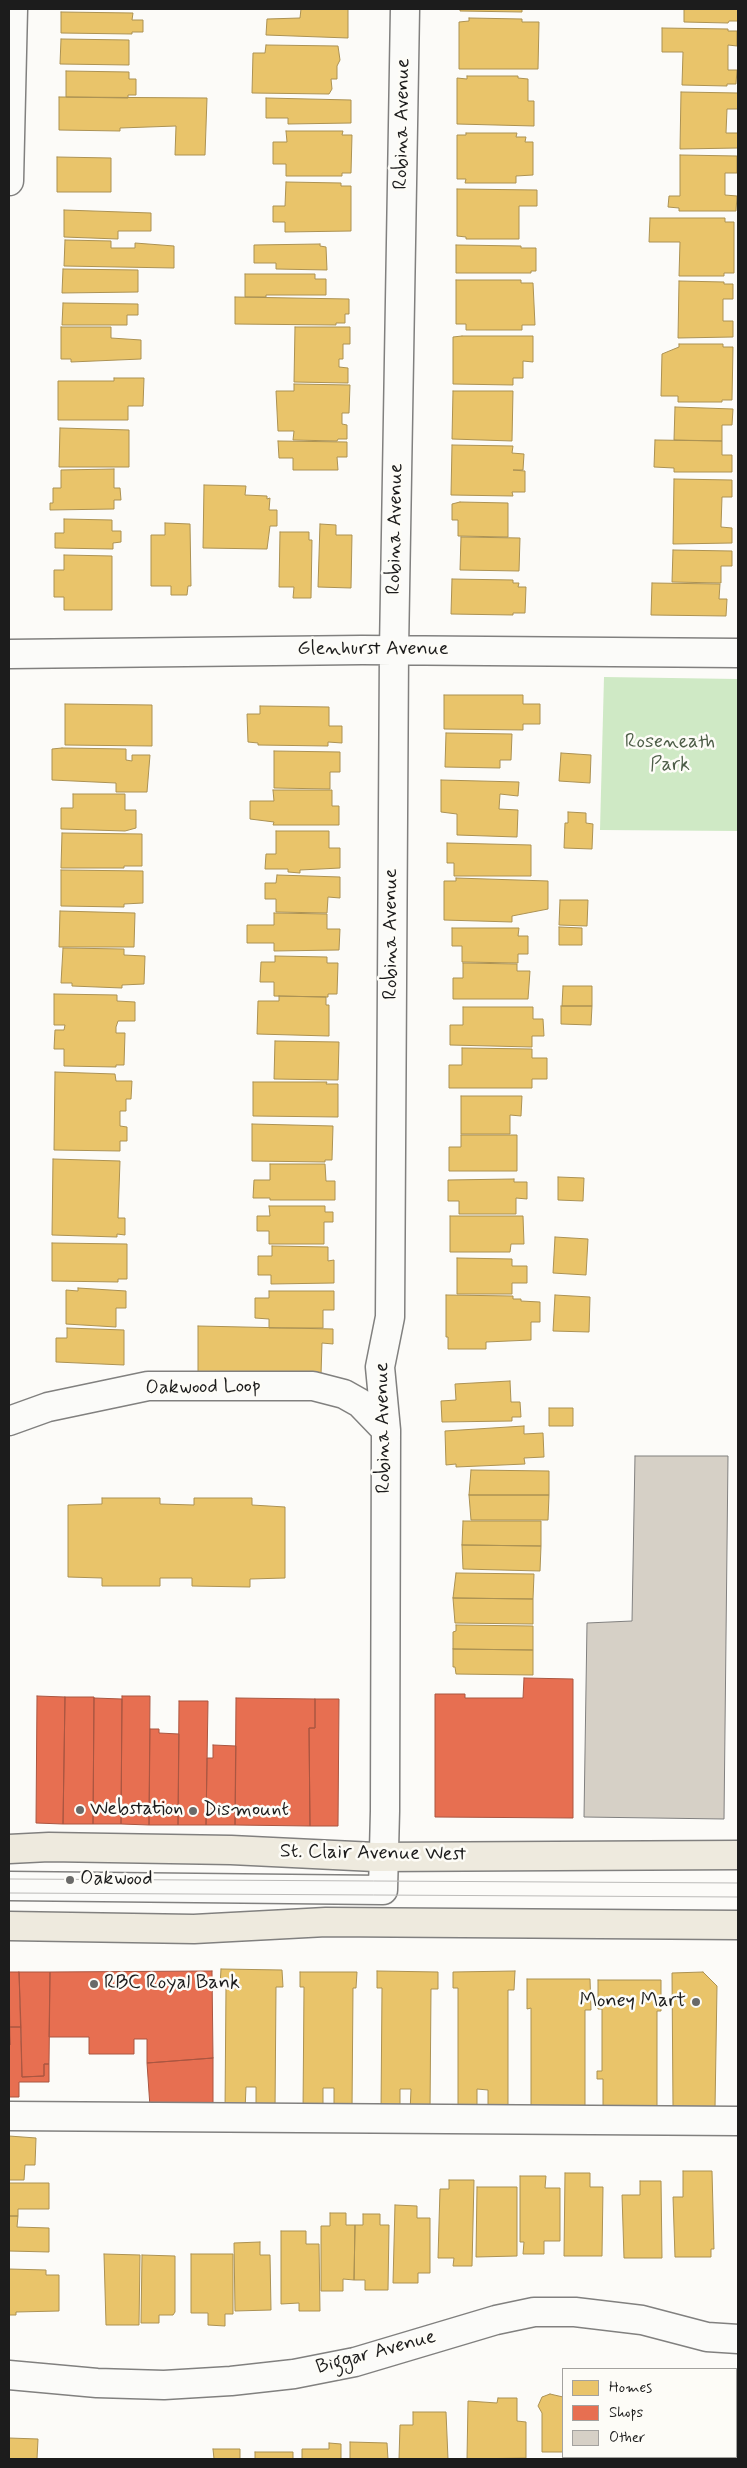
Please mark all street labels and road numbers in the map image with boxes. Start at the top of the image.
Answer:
street label: Robina Avenue [390,58,416,190]
street label: Robina Avenue [383,463,409,595]
street label: Glenhurst Avenue [297,638,449,662]
street label: Robina Avenue [380,868,404,1000]
street label: Robina Avenue [371,1362,397,1494]
street label: Oakwood Loop [145,1375,261,1401]
street label: St. Clair Avenue West [280,1840,466,1868]
street label: Biggar Avenue [314,2326,438,2380]

